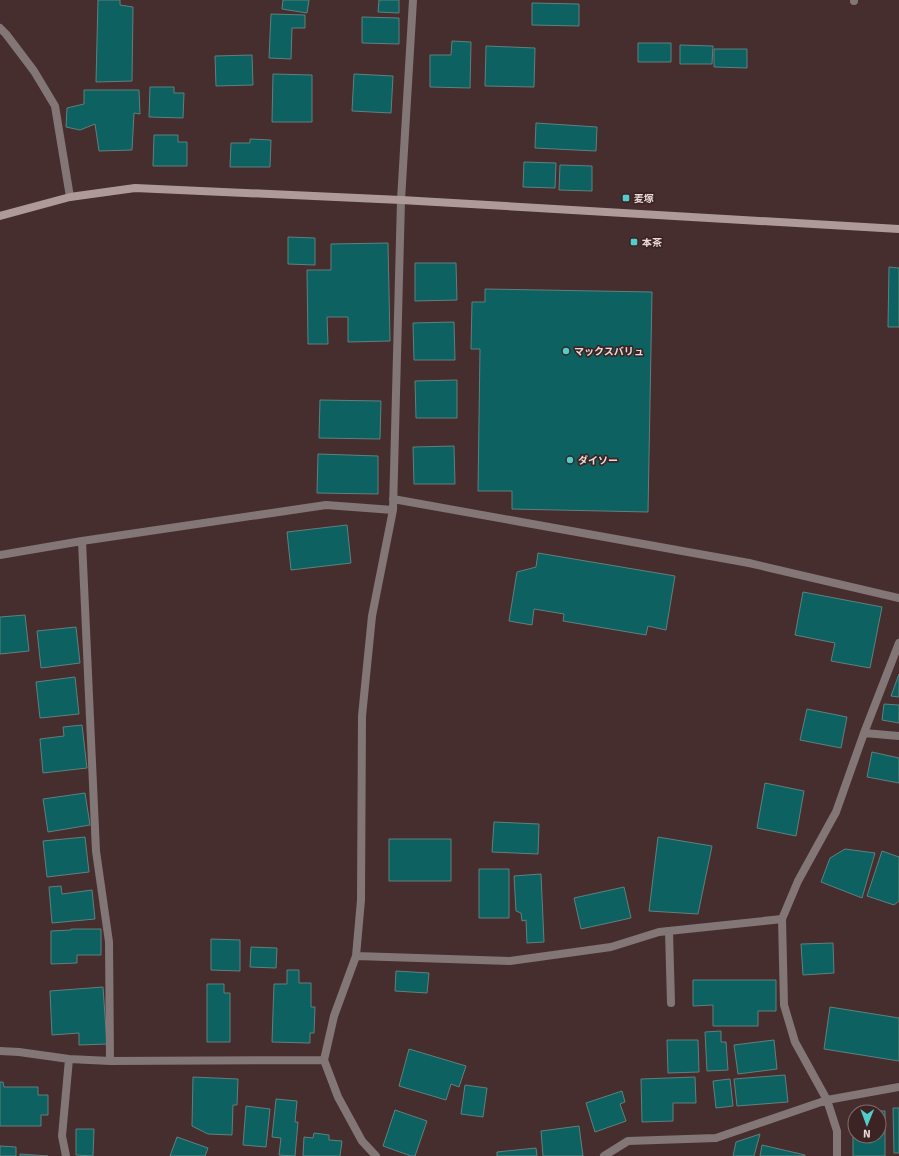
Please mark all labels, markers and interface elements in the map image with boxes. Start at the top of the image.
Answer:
marker: 麦塚 [621,193,631,203]
place label: 麦塚 [634,193,654,205]
marker: 本茶 [629,237,639,247]
place label: 本茶 [641,237,662,249]
marker: マックスバリュ [561,346,571,356]
place label: マックスバリュ [574,346,644,358]
marker: ダイソー [565,455,575,465]
place label: ダイソー [578,455,618,467]
north arrow [847,1104,887,1144]
text: N [863,1127,871,1140]

